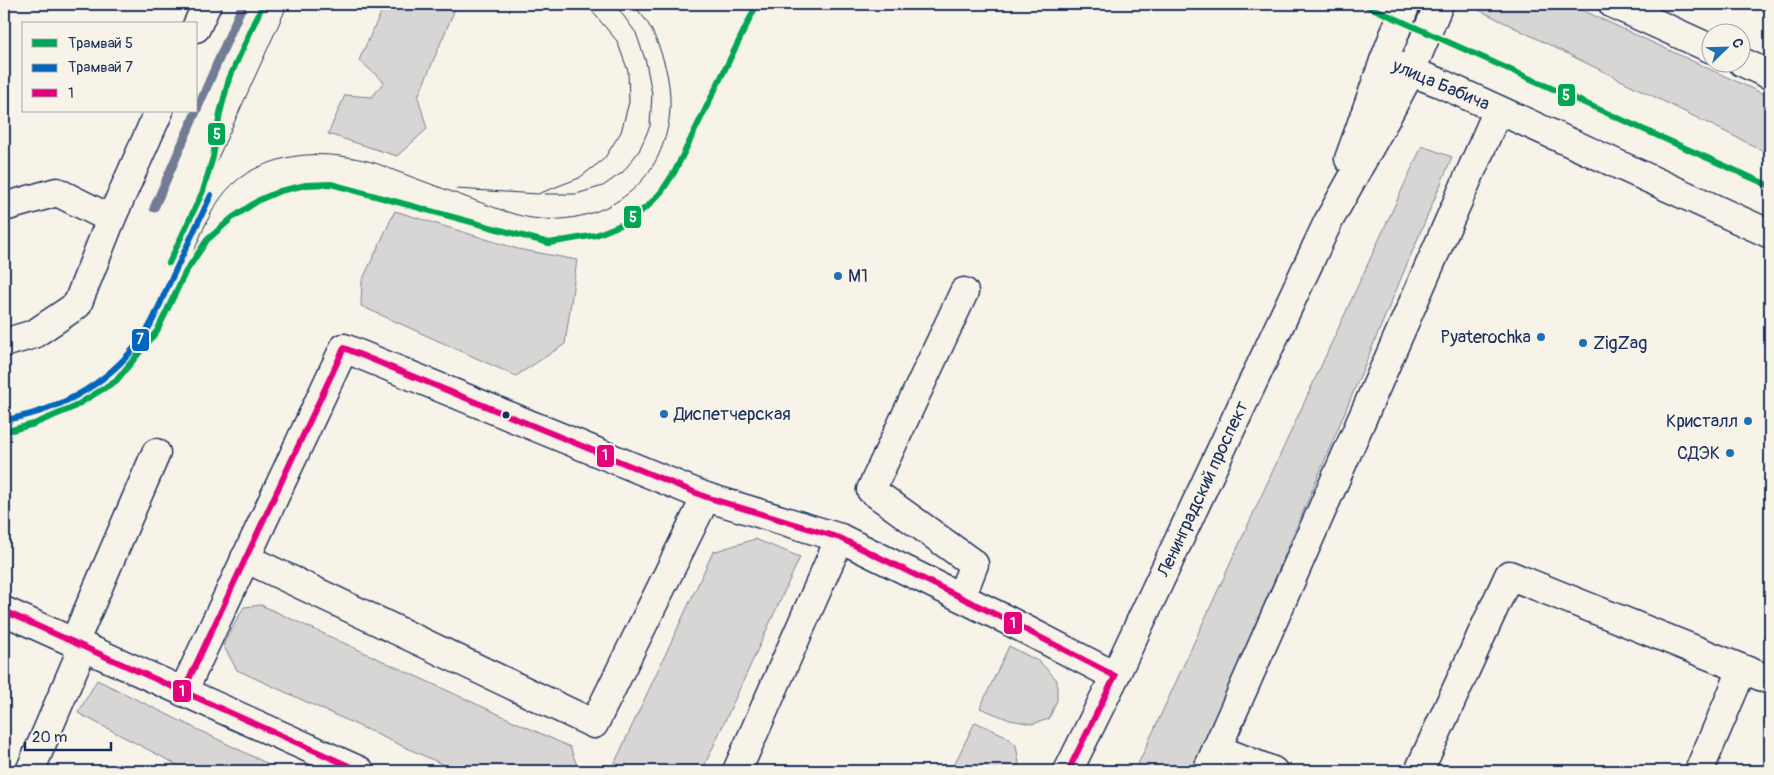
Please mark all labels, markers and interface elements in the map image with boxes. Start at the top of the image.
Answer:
legend [22,22,198,112]
north arrow [1702,22,1752,72]
text: Трамвай 5 [68,34,133,53]
text: С [1728,36,1747,51]
street label: улица Бабича [1388,54,1493,116]
text: Трамвай 7 [68,58,133,77]
line badge: 5 [1557,83,1576,107]
text: 1 [68,84,74,103]
text: 5 [1562,87,1570,104]
line badge: 5 [207,122,226,146]
text: 5 [213,126,221,143]
line badge: 5 [623,205,642,229]
text: 5 [629,209,637,226]
place label: М1 [848,265,868,288]
marker: М1 [832,270,844,282]
place label: Pyaterochka [1440,326,1531,349]
line badge: 7 [131,328,150,352]
text: 7 [136,331,144,348]
marker: Pyaterochka [1535,331,1547,343]
place label: ZigZag [1593,332,1647,355]
marker: ZigZag [1577,337,1589,349]
street label: Ленинградский проспект [1152,397,1254,581]
place label: Диспетчерская [673,403,791,426]
marker: Диспетчерская [658,408,670,420]
unlabelled marker [501,410,511,420]
place label: Кристалл [1666,410,1738,433]
marker: Кристалл [1742,415,1754,427]
place label: СДЭК [1677,442,1720,465]
line badge: 1 [596,444,615,468]
text: 1 [602,447,608,464]
marker: СДЭК [1724,447,1736,459]
line badge: 1 [1003,611,1023,635]
text: 1 [1010,615,1016,632]
line badge: 1 [172,679,192,703]
text: 1 [179,683,185,700]
scale bar [25,720,111,752]
text: 20 m [32,728,67,747]

